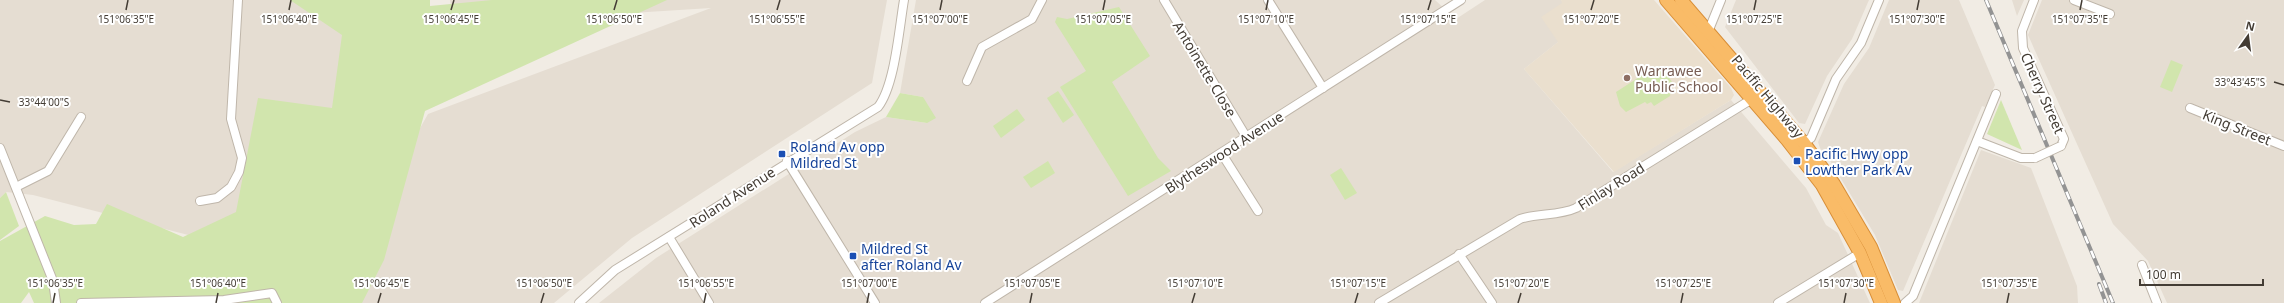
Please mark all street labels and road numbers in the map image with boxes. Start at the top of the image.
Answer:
street label: Antoinette Close [1169,18,1241,120]
street label: Cherry Street [2017,49,2069,137]
street label: Pacific Highway [1728,51,1809,142]
street label: King Street [2200,105,2274,149]
street label: Blytheswood Avenue [1161,107,1287,197]
street label: Finlay Road [1574,158,1648,214]
street label: Roland Avenue [685,162,779,232]

